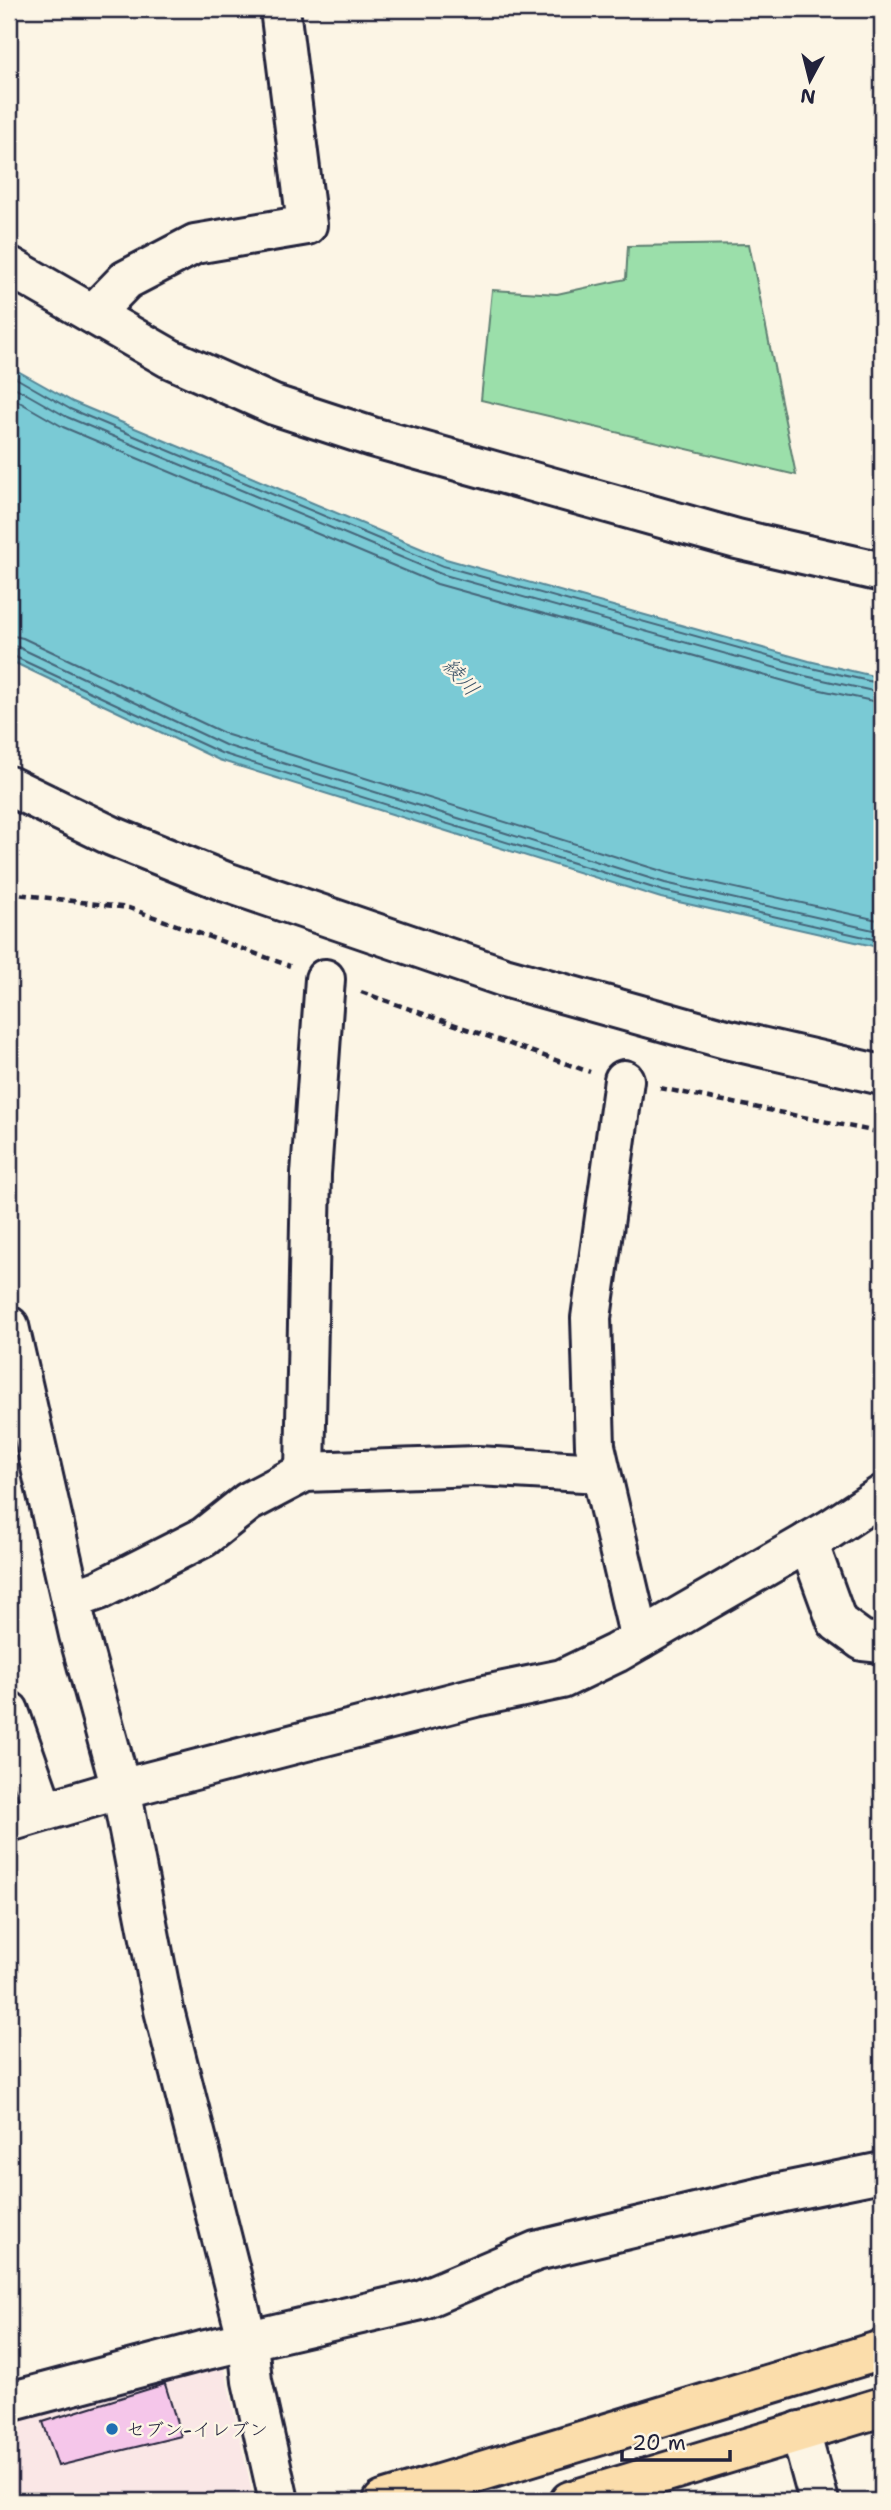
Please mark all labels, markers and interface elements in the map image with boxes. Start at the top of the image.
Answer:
north arrow [776,46,846,116]
text: N [799,83,817,110]
water label: 綾川 [437,652,485,702]
place label: セブン-イレブン [126,2417,268,2442]
scale bar [622,2419,730,2463]
marker: セブン-イレブン [104,2421,120,2437]
text: 20 m [632,2429,686,2457]

